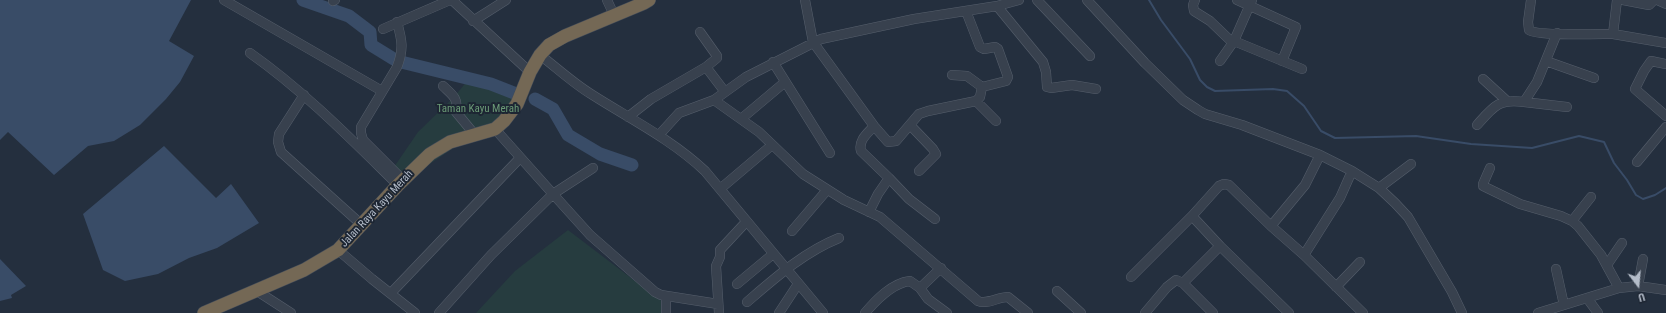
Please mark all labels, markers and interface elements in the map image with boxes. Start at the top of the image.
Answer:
park label: Taman Kayu Merah [437,102,519,116]
street label: Jalan Raya Kayu Merah [338,168,416,250]
north arrow [1618,265,1658,305]
text: U [1637,290,1646,304]

